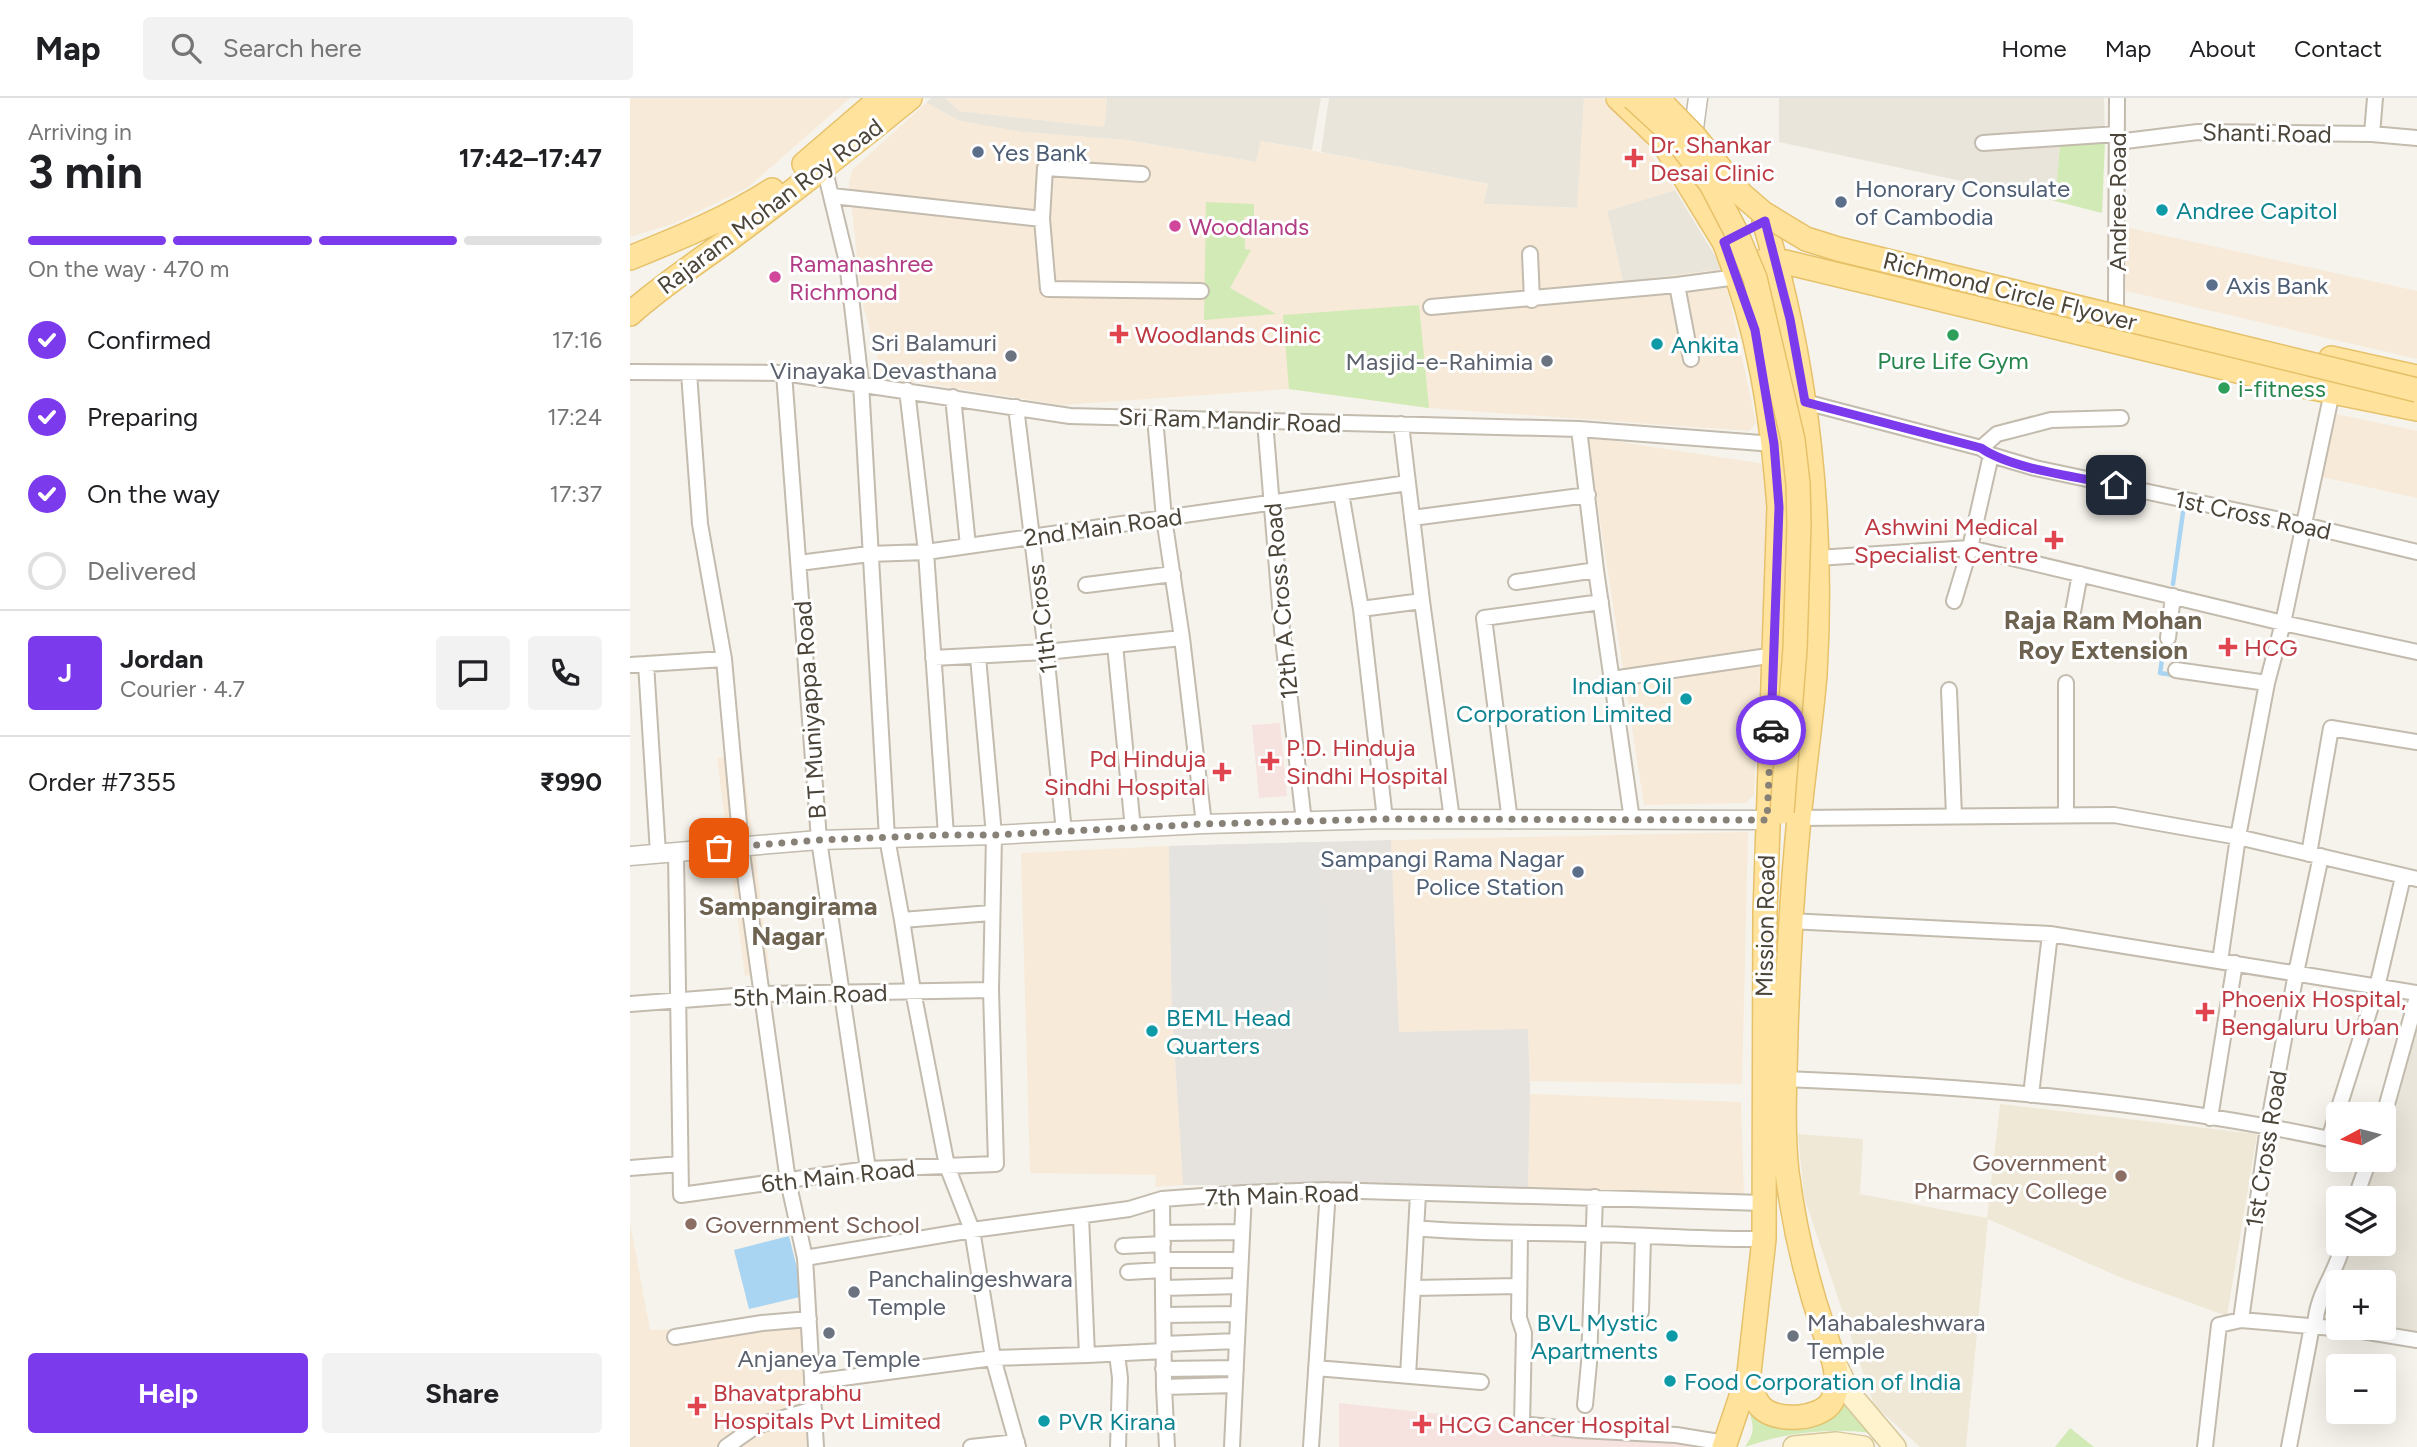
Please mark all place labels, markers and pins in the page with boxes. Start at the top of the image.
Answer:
place label: Dr. Shankar Desai Clinic [1650,130,1775,187]
place label: Yes Bank [992,138,1088,167]
marker: Yes Bank [970,144,986,160]
marker: Dr. Shankar Desai Clinic [1624,148,1644,168]
place label: Honorary Consulate of Cambodia [1855,174,2070,231]
marker: Honorary Consulate of Cambodia [1833,194,1849,210]
place label: Andree Capitol [2176,196,2337,225]
marker: Andree Capitol [2154,202,2170,218]
place label: Woodlands [1189,212,1309,241]
marker: Woodlands [1167,218,1183,234]
place label: Ramanashree Richmond [789,249,933,306]
marker: Ramanashree Richmond [767,269,783,285]
place label: Axis Bank [2226,271,2329,300]
marker: Axis Bank [2204,277,2220,293]
place label: Woodlands Clinic [1135,320,1321,349]
marker: Woodlands Clinic [1109,324,1129,344]
marker: Pure Life Gym [1945,327,1961,343]
place label: Sri Balamuri Vinayaka Devasthana [770,328,997,385]
place label: Ankita [1671,330,1739,359]
marker: Ankita [1649,336,1665,352]
place label: Pure Life Gym [1877,346,2029,375]
place label: Masjid-e-Rahimia [1346,347,1533,376]
marker: Sri Balamuri Vinayaka Devasthana [1003,348,1019,364]
marker: Masjid-e-Rahimia [1539,353,1555,369]
place label: i-fitness [2238,374,2326,403]
marker: i-fitness [2216,380,2232,396]
pin [2086,455,2146,515]
place label: Ashwini Medical Specialist Centre [1854,512,2038,569]
marker: Ashwini Medical Specialist Centre [2044,530,2064,550]
place label: HCG [2244,633,2298,662]
marker: HCG [2218,637,2238,657]
place label: Indian Oil Corporation Limited [1456,671,1672,728]
marker: Indian Oil Corporation Limited [1678,691,1694,707]
place label: P.D. Hinduja Sindhi Hospital [1286,733,1448,790]
place label: Pd Hinduja Sindhi Hospital [1044,744,1206,801]
marker: P.D. Hinduja Sindhi Hospital [1260,751,1280,771]
marker: Pd Hinduja Sindhi Hospital [1212,762,1232,782]
pin [689,818,749,878]
place label: Sampangi Rama Nagar Police Station [1320,844,1564,901]
marker: Sampangi Rama Nagar Police Station [1570,864,1586,880]
place label: Phoenix Hospital, Bengaluru Urban [2221,984,2406,1041]
marker: Phoenix Hospital, Bengaluru Urban [2195,1002,2215,1022]
place label: BEML Head Quarters [1166,1003,1291,1060]
marker: BEML Head Quarters [1144,1023,1160,1039]
place label: Government Pharmacy College [1913,1148,2107,1205]
marker: Government Pharmacy College [2113,1168,2129,1184]
place label: Government School [705,1210,920,1239]
marker: Government School [683,1216,699,1232]
place label: Panchalingeshwara Temple [868,1264,1073,1321]
marker: Panchalingeshwara Temple [846,1284,862,1300]
place label: BVL Mystic Apartments [1531,1308,1658,1365]
place label: Mahabaleshwara Temple [1807,1308,1985,1365]
marker: Anjaneya Temple [821,1325,837,1341]
marker: BVL Mystic Apartments [1664,1328,1680,1344]
marker: Mahabaleshwara Temple [1785,1328,1801,1344]
place label: Anjaneya Temple [738,1344,920,1373]
place label: Food Corporation of India [1684,1367,1961,1396]
marker: Food Corporation of India [1662,1373,1678,1389]
place label: Bhavatprabhu Hospitals Pvt Limited [713,1378,941,1435]
marker: Bhavatprabhu Hospitals Pvt Limited [687,1396,707,1416]
place label: PVR Kirana [1058,1407,1176,1436]
place label: HCG Cancer Hospital [1438,1410,1670,1439]
marker: PVR Kirana [1036,1413,1052,1429]
marker: HCG Cancer Hospital [1412,1414,1432,1434]

